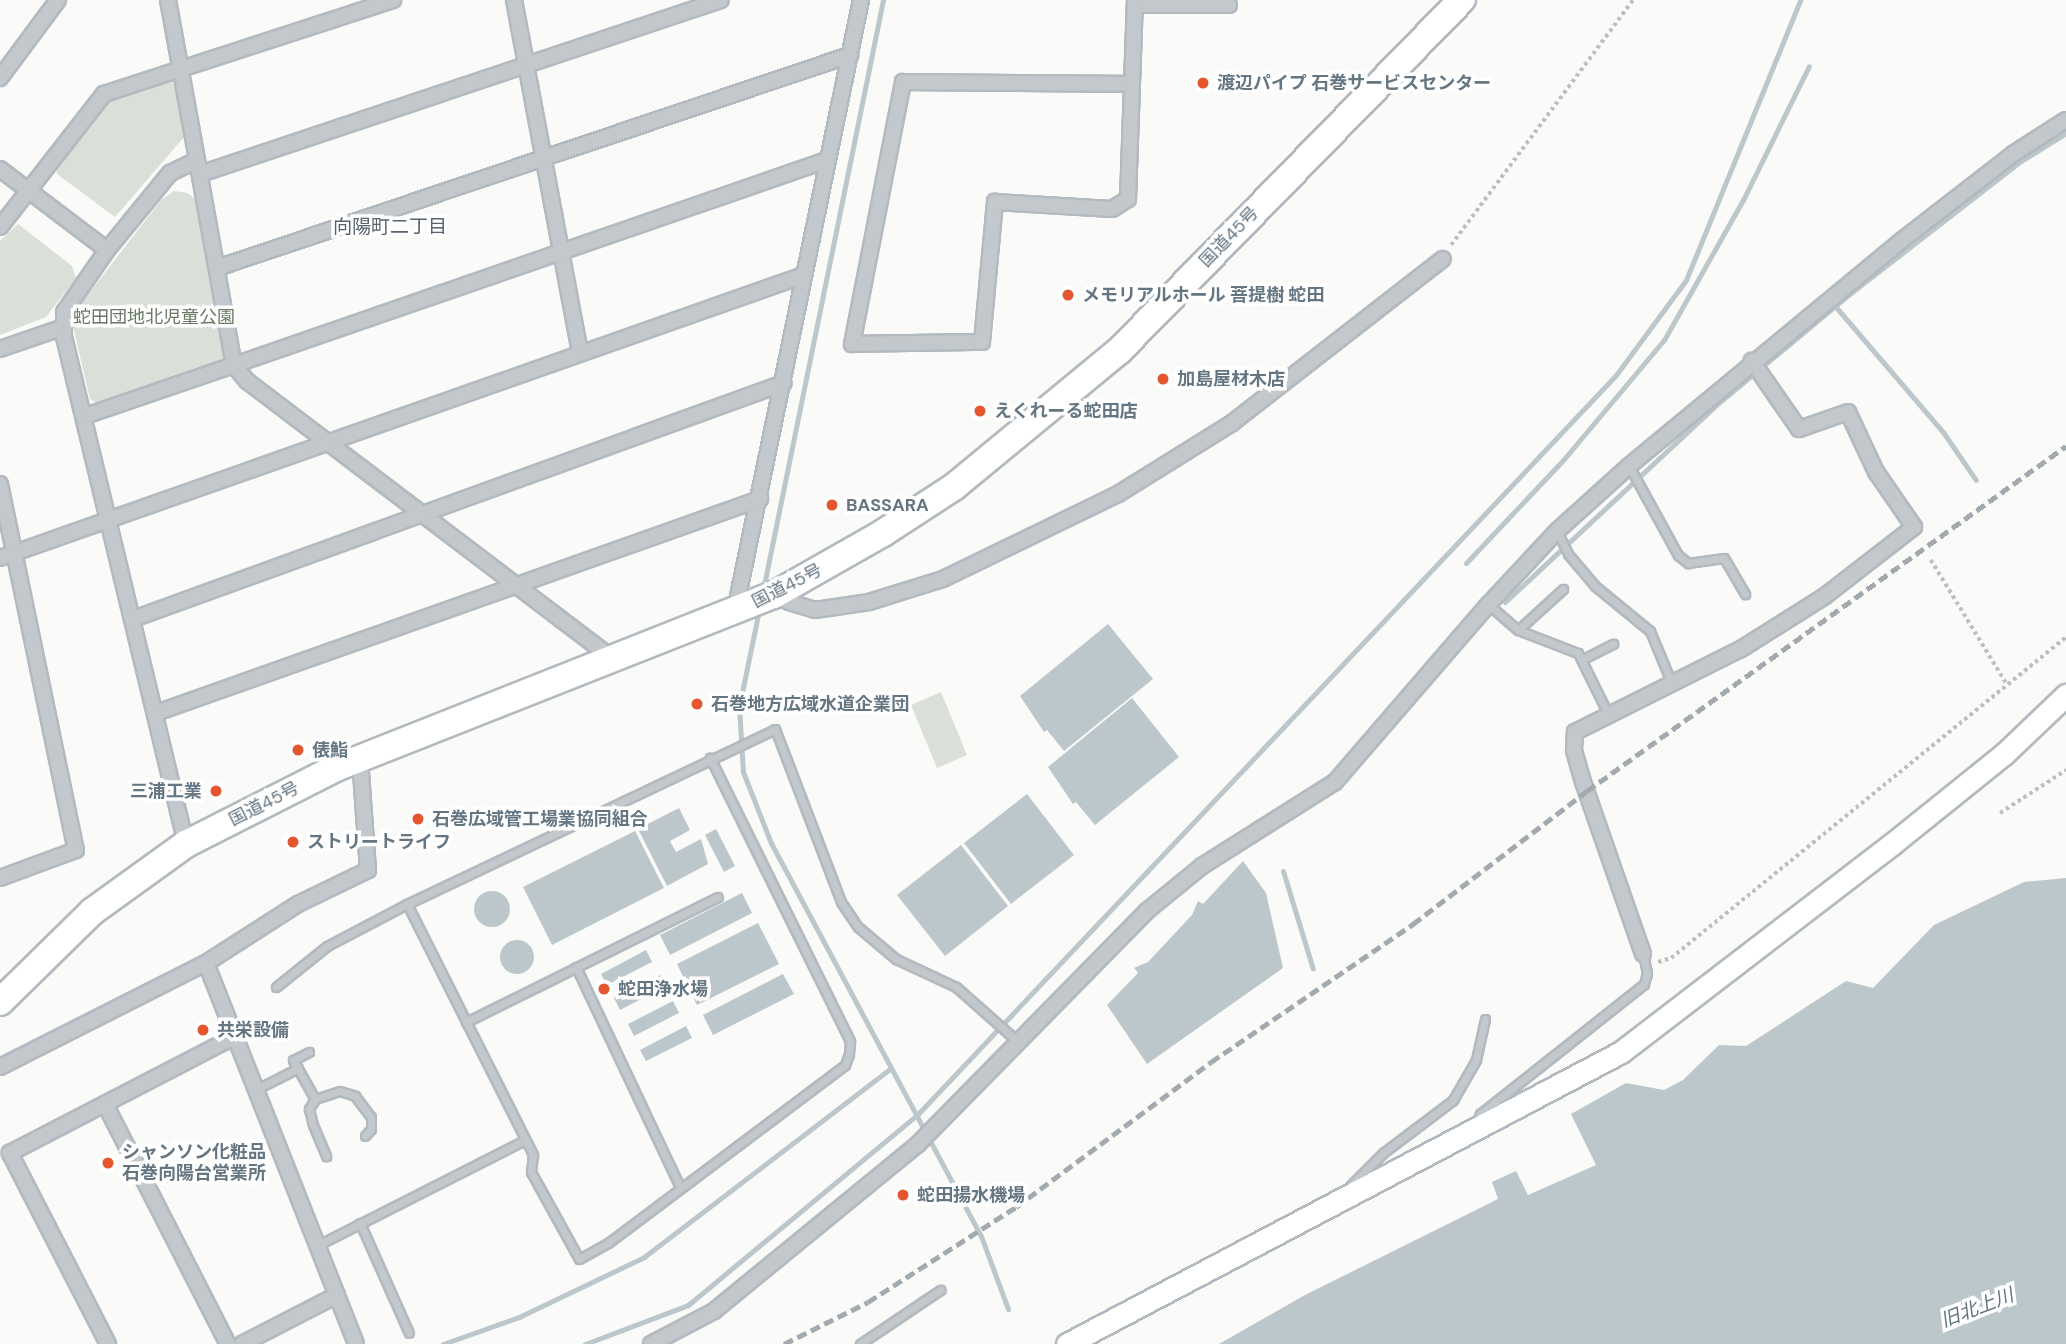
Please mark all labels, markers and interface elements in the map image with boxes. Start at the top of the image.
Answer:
place label: 渡辺パイプ 石巻サービスセンター [1217,72,1491,94]
marker: 渡辺パイプ 石巻サービスセンター [1195,75,1211,91]
street label: 国道45号 [1195,202,1263,272]
district label: 向陽町二丁目 [333,216,447,238]
place label: メモリアルホール 菩提樹 蛇田 [1082,284,1324,306]
marker: メモリアルホール 菩提樹 蛇田 [1060,287,1076,303]
park label: 蛇田団地北児童公園 [73,306,235,328]
place label: 加島屋材木店 [1177,368,1285,390]
marker: 加島屋材木店 [1155,371,1171,387]
place label: えくれーる蛇田店 [994,400,1138,422]
marker: えくれーる蛇田店 [972,403,988,419]
place label: BASSARA [846,494,929,516]
marker: BASSARA [824,497,840,513]
street label: 国道45号 [748,559,826,613]
place label: 石巻地方広域水道企業団 [711,693,909,715]
marker: 石巻地方広域水道企業団 [689,696,705,712]
place label: 俵鮨 [312,739,348,761]
marker: 俵鮨 [290,742,306,758]
street label: 国道45号 [225,777,303,831]
place label: 三浦工業 [130,780,202,802]
marker: 三浦工業 [208,783,224,799]
place label: 石巻広域管工場業協同組合 [432,808,648,830]
marker: 石巻広域管工場業協同組合 [410,811,426,827]
place label: ストリートライフ [307,831,451,853]
marker: ストリートライフ [285,834,301,850]
place label: 蛇田浄水場 [618,978,708,1000]
marker: 蛇田浄水場 [596,981,612,997]
place label: 共栄設備 [217,1019,289,1041]
marker: 共栄設備 [195,1022,211,1038]
place label: シャンソン化粧品 石巻向陽台営業所 [122,1142,266,1184]
marker: シャンソン化粧品 石巻向陽台営業所 [100,1155,116,1171]
place label: 蛇田揚水機場 [917,1184,1025,1206]
marker: 蛇田揚水機場 [895,1187,911,1203]
water label: 旧北上川 [1937,1284,2017,1332]

